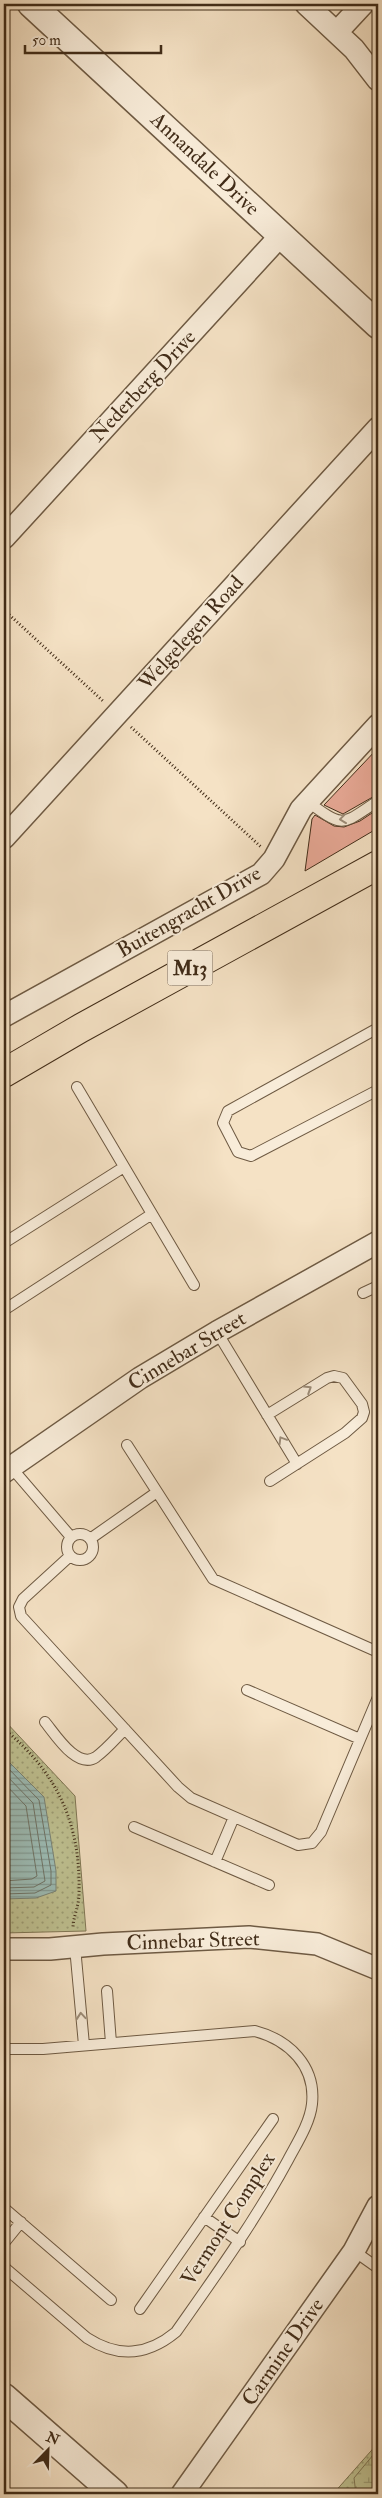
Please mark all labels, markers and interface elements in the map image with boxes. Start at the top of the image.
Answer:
scale bar [25,22,161,54]
text: 50 m [32,31,61,50]
street label: Annandale Drive [144,106,266,222]
street label: Nederberg Drive [84,324,202,448]
street label: Welgelegen Road [132,570,250,697]
one-way arrow [338,813,346,824]
street label: Buitengracht Drive [112,860,266,964]
road number: M13 [168,950,212,986]
street label: Cinnebar Street [123,1305,251,1397]
one-way arrow [303,1386,312,1396]
one-way arrow [278,1436,288,1445]
street label: Cinnebar Street [126,1925,260,1957]
one-way arrow [76,2011,87,2019]
street label: Vermont Complex [175,2147,282,2291]
street label: Carmine Drive [236,2293,330,2411]
north arrow [22,2426,72,2476]
text: N [43,2428,62,2449]

